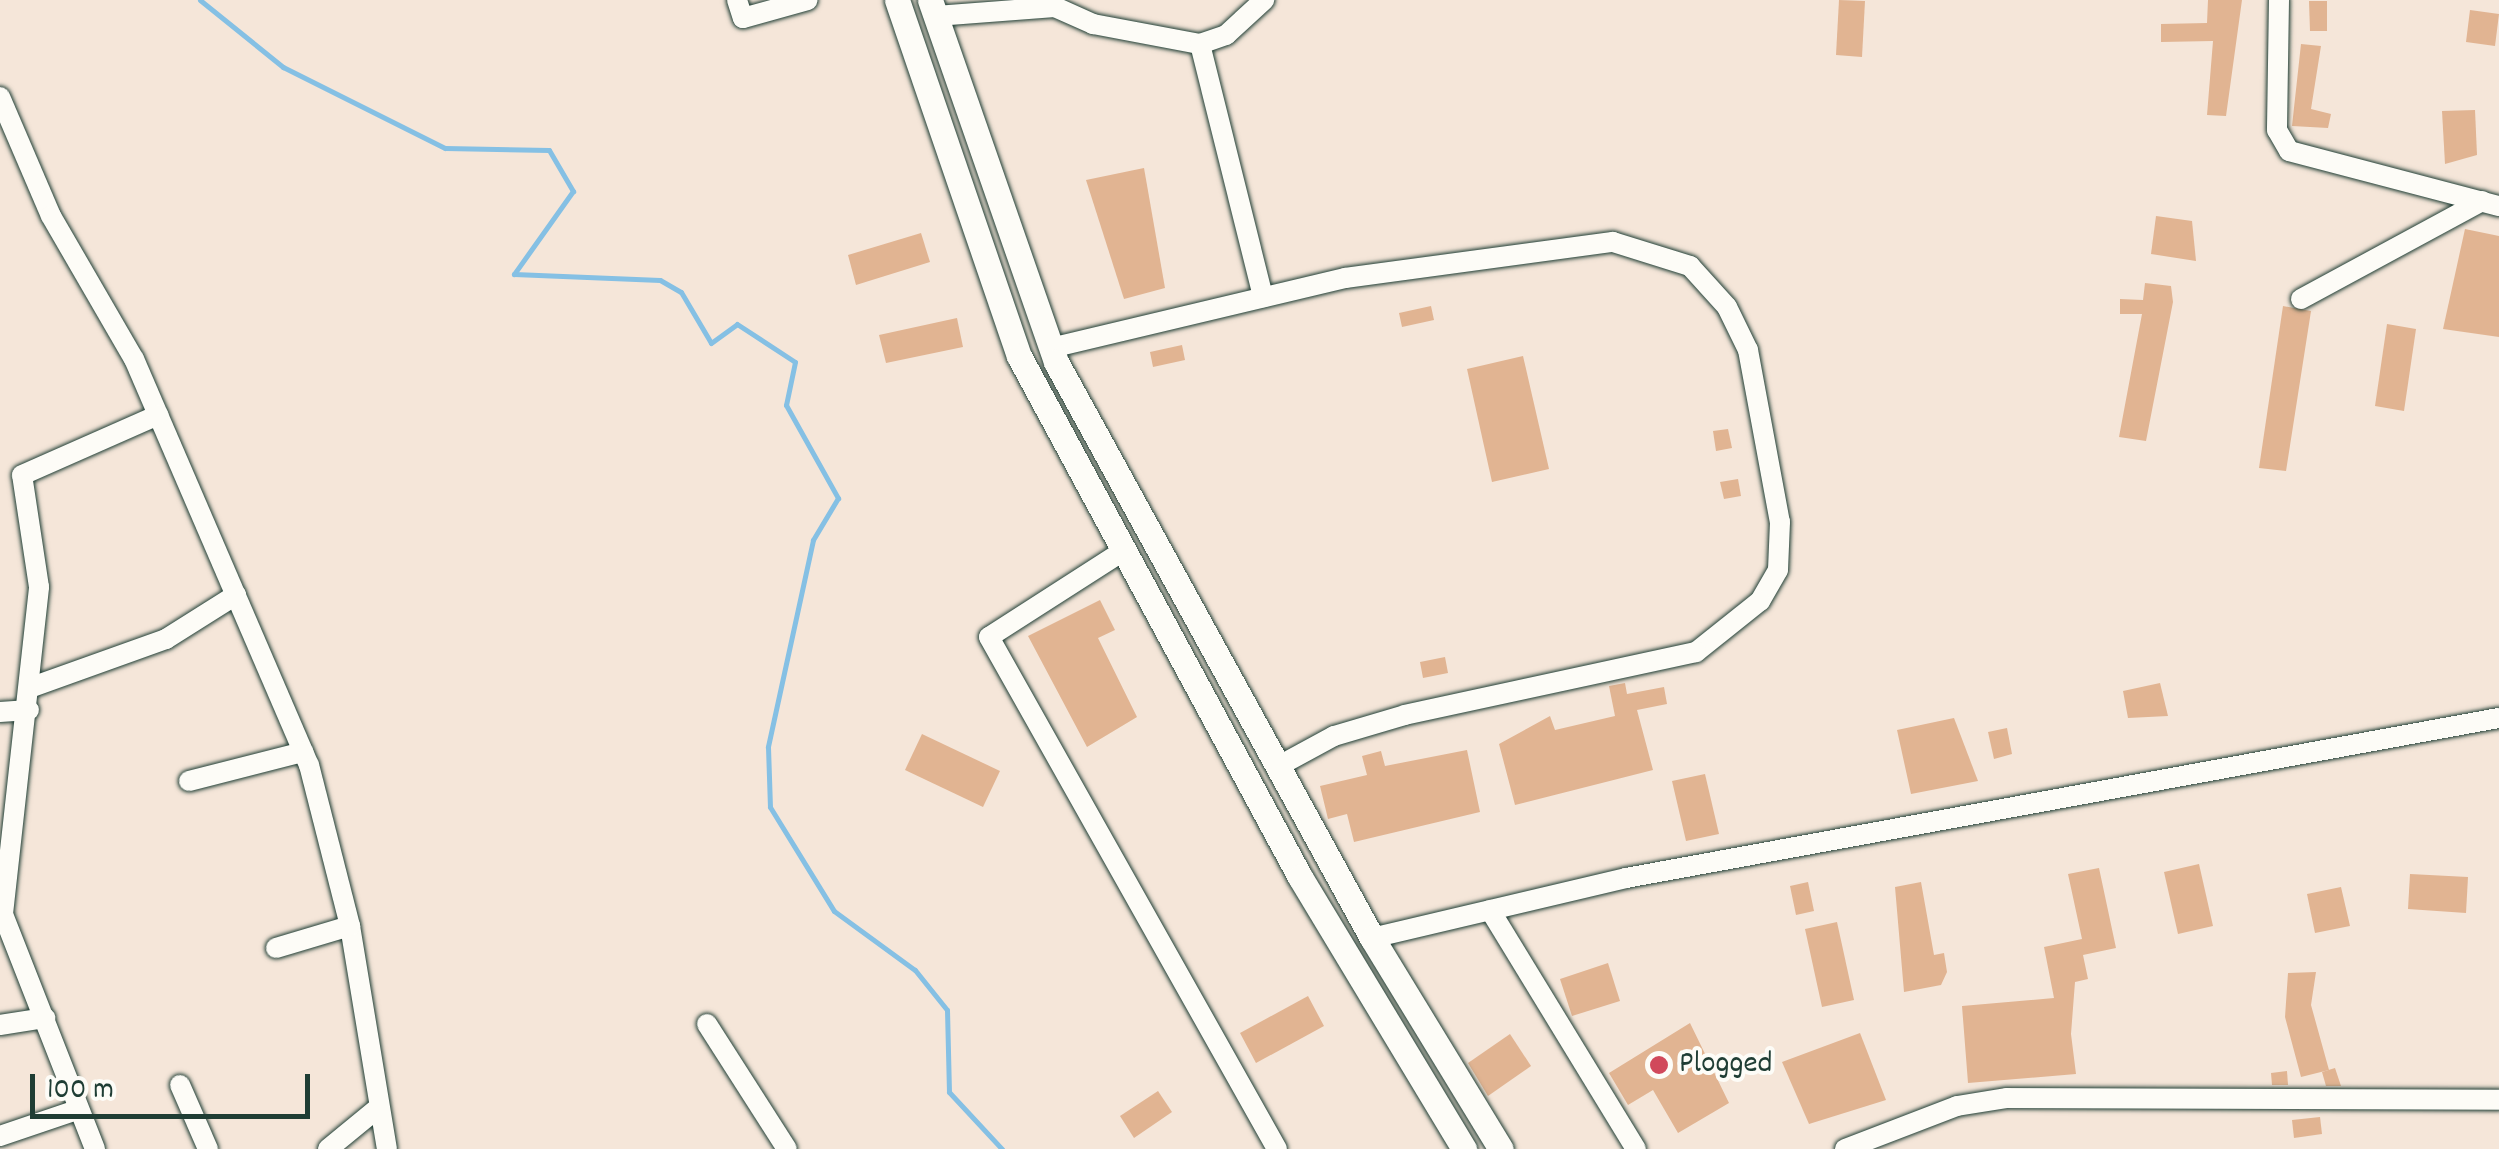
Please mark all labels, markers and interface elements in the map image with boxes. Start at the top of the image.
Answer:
place label: Plogged [1679,1046,1773,1084]
scale bar [35,1054,315,1116]
marker: Plogged [1648,1054,1670,1076]
text: 100 m [47,1070,114,1113]

